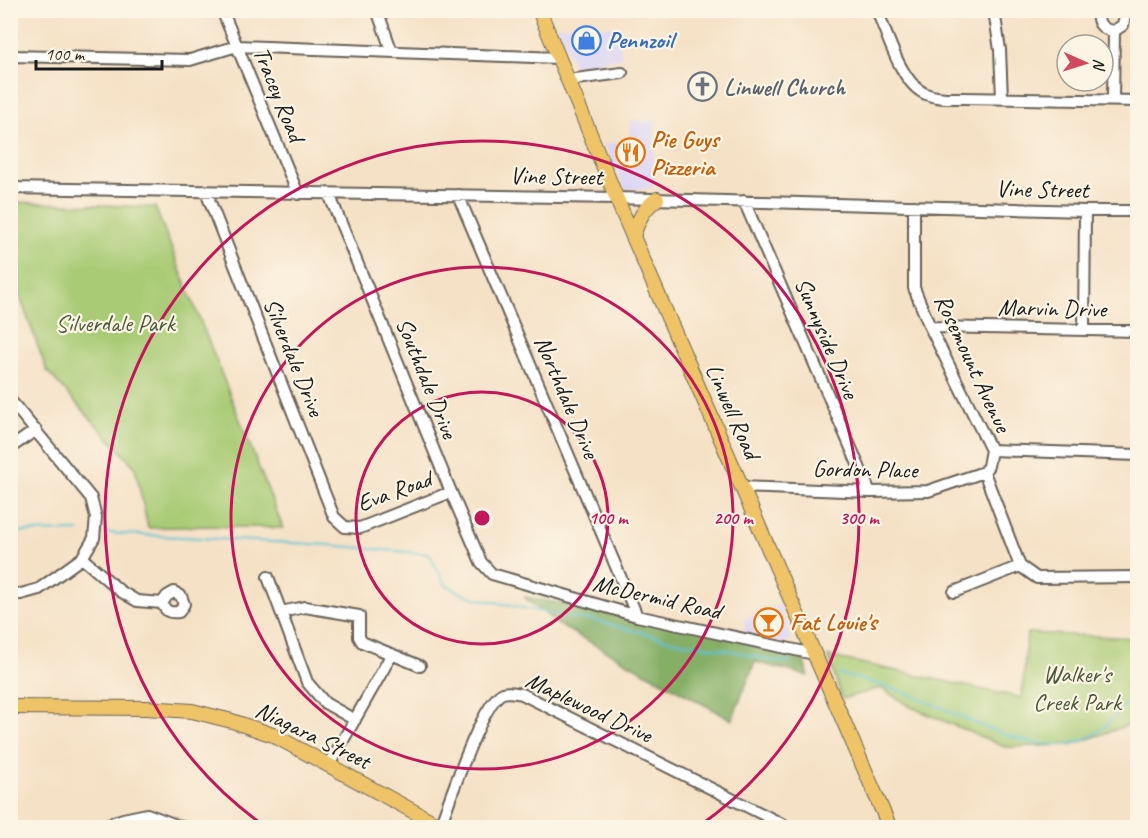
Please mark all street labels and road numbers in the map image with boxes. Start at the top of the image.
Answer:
street label: Tracey Road [246,42,313,149]
street label: Vine Street [510,160,605,192]
street label: Vine Street [996,173,1091,205]
street label: Sunnyside Drive [788,273,867,405]
street label: Rosemount Avenue [928,289,1019,439]
street label: Marvin Drive [998,292,1109,324]
street label: Silverdale Drive [257,294,332,422]
street label: Southdale Drive [389,313,466,445]
street label: Northdale Drive [528,331,607,465]
street label: Linwell Road [699,359,769,466]
street label: Gordon Place [812,453,920,485]
street label: Eva Road [353,463,439,518]
street label: McDermid Road [590,568,727,627]
street label: Maplewood Drive [521,665,659,750]
street label: Niagara Street [251,694,377,777]

